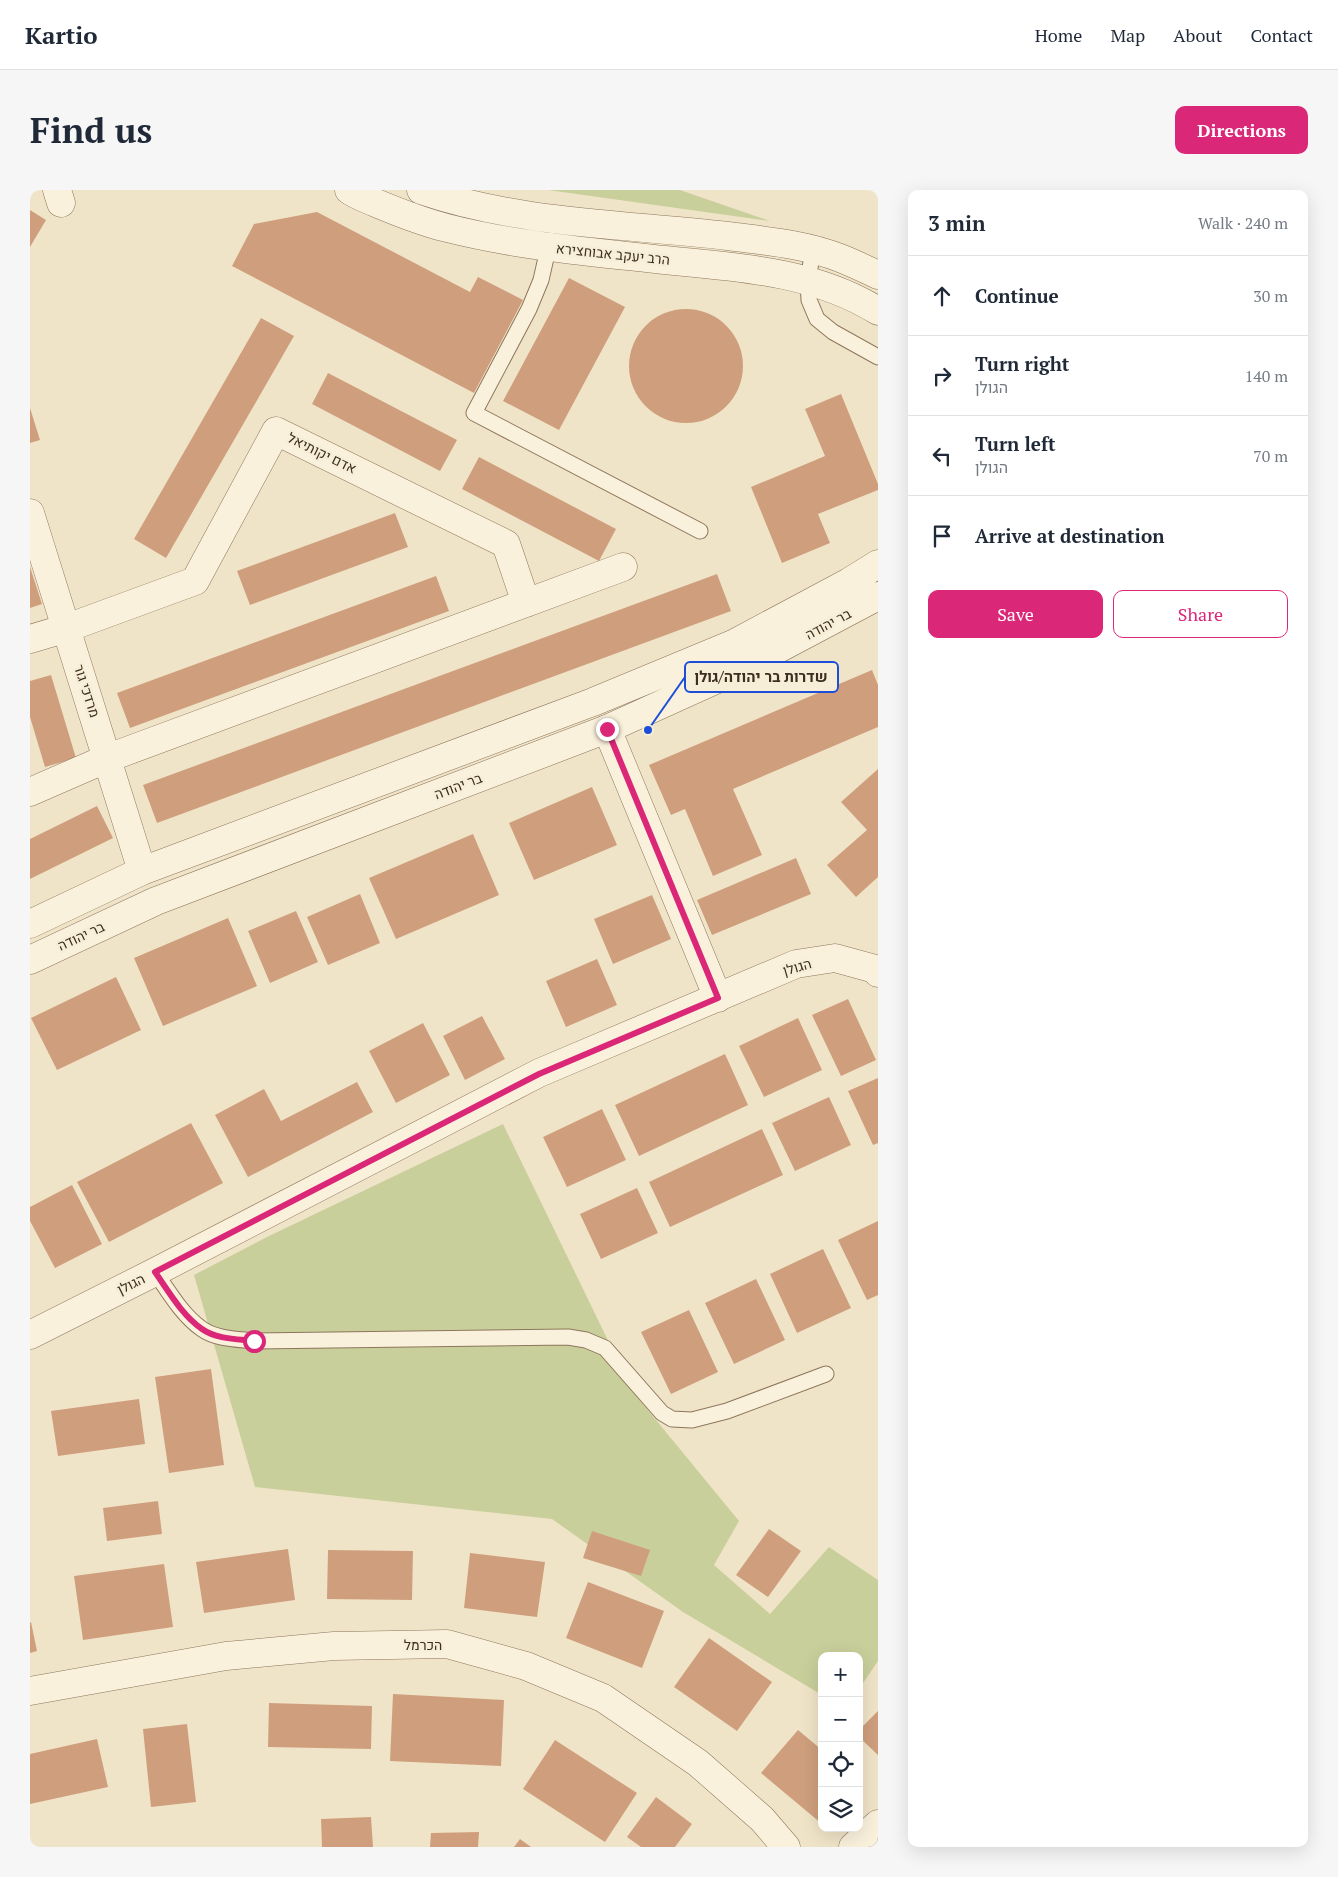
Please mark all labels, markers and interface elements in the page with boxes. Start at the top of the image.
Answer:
text: Kartio [25,19,98,51]
text: Home [1035,23,1082,47]
text: Map [1110,23,1145,47]
text: About [1173,23,1222,47]
text: Contact [1250,23,1313,47]
button: Directions [1175,106,1308,154]
text: Find us [30,107,152,153]
text: 3 min [928,209,985,237]
text: Walk · 240 m [1198,212,1288,234]
street label: הרב יעקב אבוחצירא [555,238,671,269]
icon: ahead [928,282,956,310]
text: Continue [975,283,1059,308]
text: 30 m [1253,285,1288,307]
text: Turn right [975,351,1069,376]
icon: right [928,362,956,390]
text: 140 m [1245,365,1288,387]
text: הגולן [975,376,1008,398]
street label: אדם יקותיאל [284,428,360,477]
text: Turn left [975,431,1056,456]
icon: left [928,442,956,470]
text: 70 m [1253,445,1288,467]
text: הגולן [975,456,1008,478]
icon: arrive [928,522,956,550]
text: Arrive at destination [975,523,1164,548]
button: Save [928,590,1103,638]
button: Share [1113,590,1288,638]
street label: בר יהודה [801,603,855,644]
street label: מרדכי גור [70,662,105,720]
callout: שדרות בר יהודה/גולן [685,662,838,692]
text: שדרות בר יהודה/גולן [694,666,828,686]
route end [596,718,619,741]
street label: בר יהודה [431,768,485,803]
street label: בר יהודה [54,916,108,955]
street label: הגולן [780,953,813,980]
street label: הגולן [114,1269,148,1298]
route start [243,1330,266,1353]
street label: הכרמל [404,1635,442,1654]
map controls [818,1652,863,1832]
button: + [818,1652,863,1697]
button: − [818,1697,863,1742]
button: locate [818,1742,863,1787]
button: layers [818,1787,863,1832]

